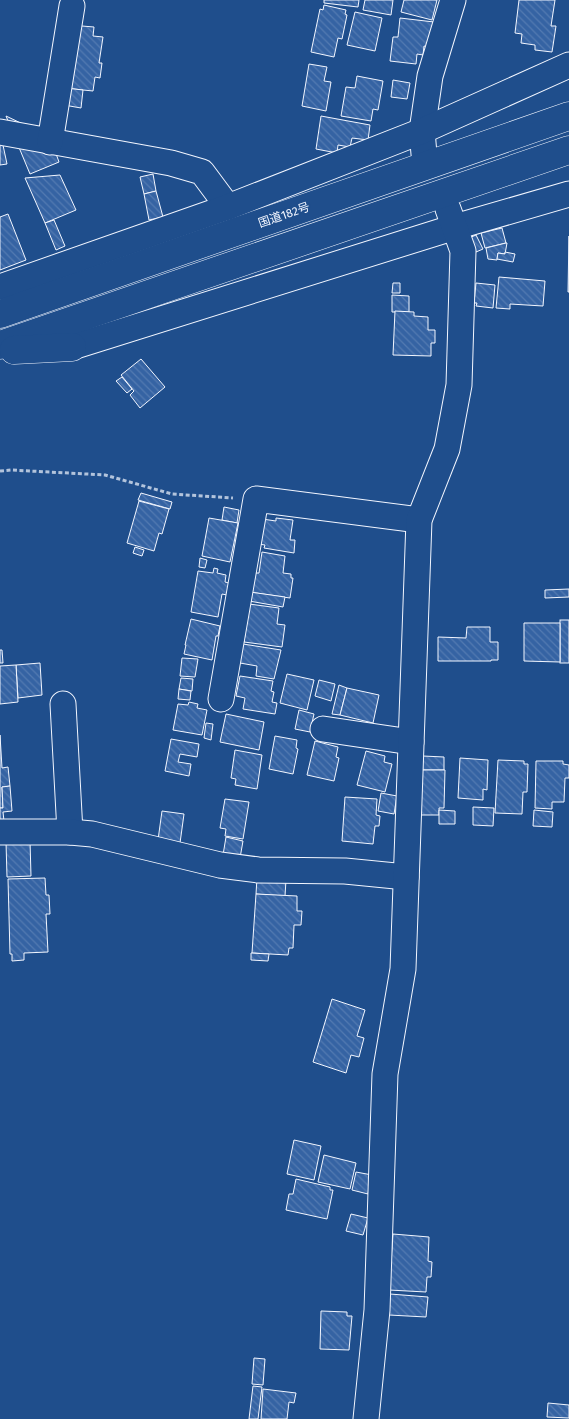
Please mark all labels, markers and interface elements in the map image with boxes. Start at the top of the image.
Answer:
street label: 国道182号 [256,200,312,230]

